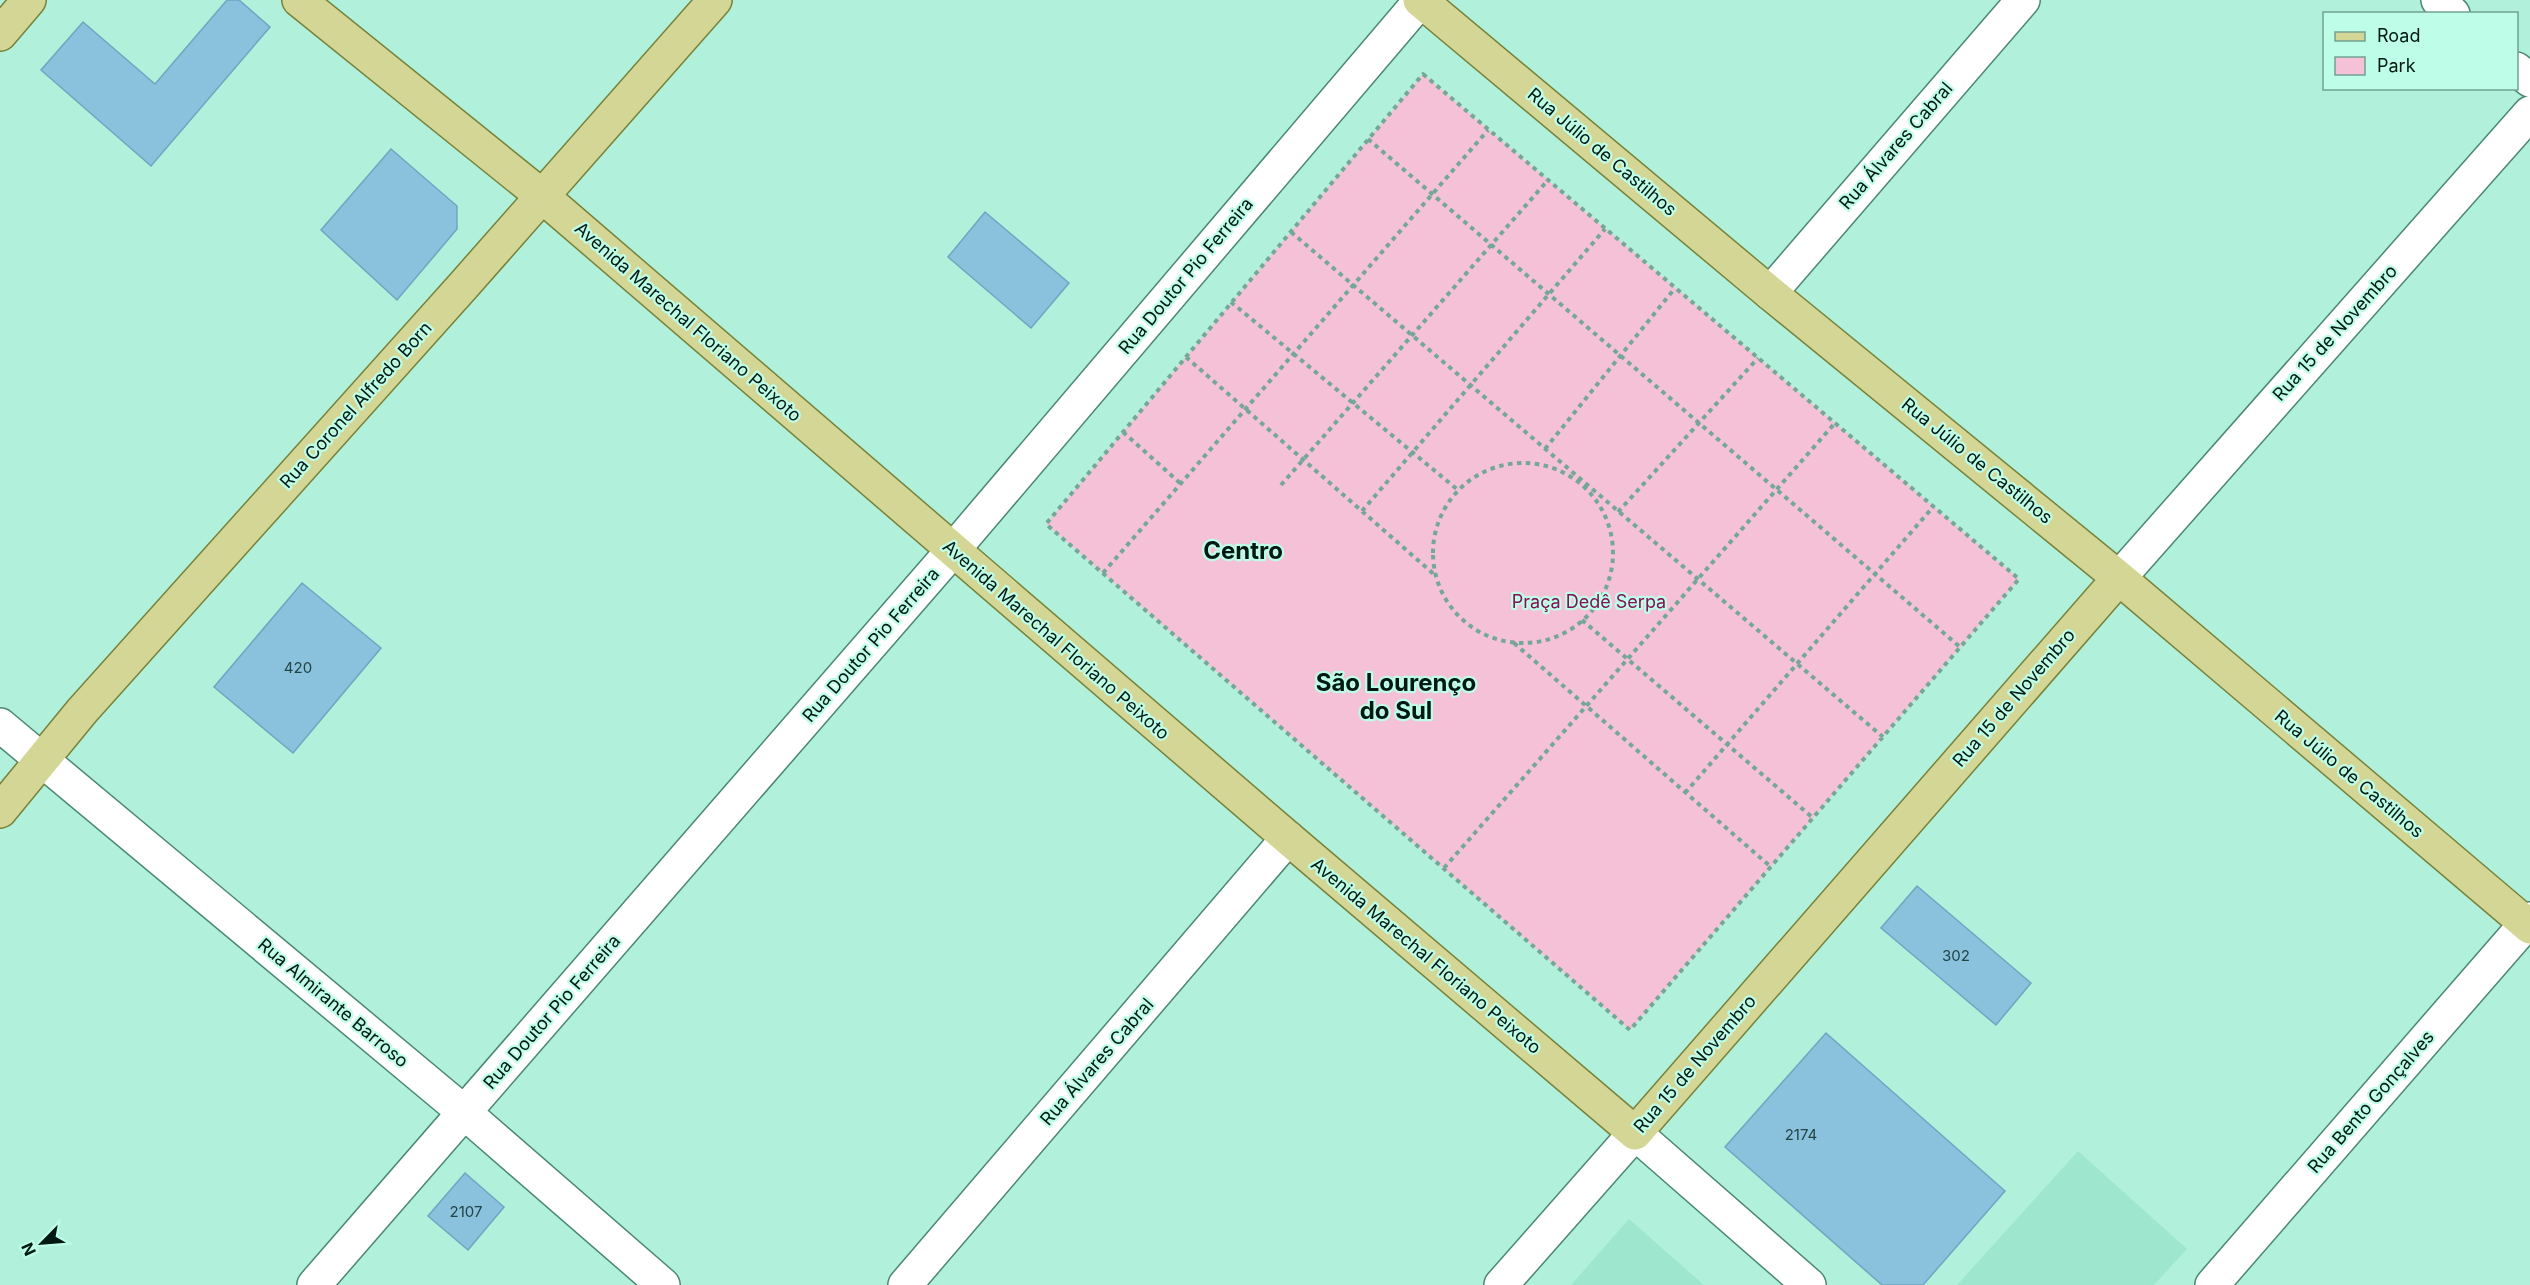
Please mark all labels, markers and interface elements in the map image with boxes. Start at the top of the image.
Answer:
legend [2323,12,2518,90]
text: Road [2377,25,2420,46]
text: Park [2377,55,2416,76]
street label: Rua Álvares Cabral [1834,77,1957,213]
street label: Rua Júlio de Castilhos [1524,83,1681,220]
street label: Rua Doutor Pio Ferreira [1114,193,1257,358]
street label: Avenida Marechal Floriano Peixoto [571,218,806,426]
street label: Rua 15 de Novembro [2268,260,2401,405]
street label: Rua Coronel Alfredo Born [275,317,436,492]
street label: Rua Júlio de Castilhos [1898,393,2057,528]
street label: Avenida Marechal Floriano Peixoto [939,536,1174,744]
district label: Centro [1203,536,1283,565]
street label: Rua Doutor Pio Ferreira [798,563,943,726]
park label: Praça Dedê Serpa [1512,591,1666,612]
street label: Rua 15 de Novembro [1948,625,2079,771]
house number: 420 [284,658,312,677]
district label: São Lourenço do Sul [1316,668,1476,725]
street label: Rua Júlio de Castilhos [2271,705,2428,842]
street label: Avenida Marechal Floriano Peixoto [1307,853,1545,1058]
street label: Rua Doutor Pio Ferreira [479,930,624,1093]
street label: Rua Almirante Barroso [254,934,413,1072]
house number: 302 [1942,946,1970,965]
street label: Rua 15 de Novembro [1629,991,1760,1137]
street label: Rua Álvares Cabral [1035,993,1158,1129]
street label: Rua Bento Gonçalves [2303,1026,2438,1177]
house number: 2174 [1785,1125,1817,1144]
house number: 2107 [450,1202,482,1221]
north arrow [12,1213,72,1273]
text: N [17,1240,40,1259]

